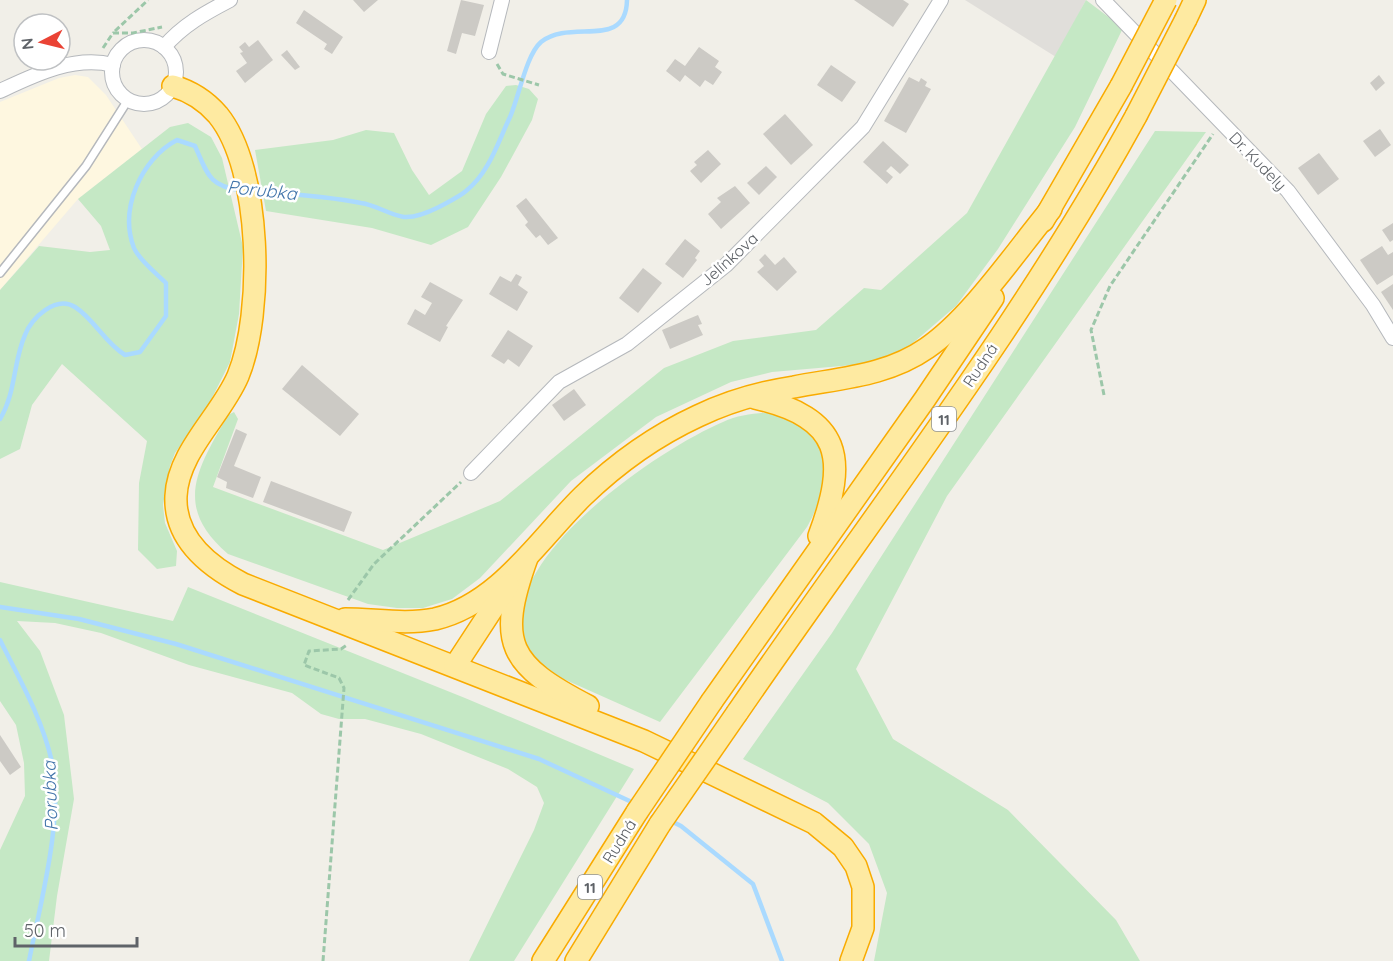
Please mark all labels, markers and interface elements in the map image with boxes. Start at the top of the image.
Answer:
north arrow [12,12,72,72]
text: N [16,37,38,51]
street label: Dr. Kudely [1225,127,1291,195]
water label: Porubka [226,175,299,205]
street label: Jelínkova [696,228,762,290]
street label: Rudná [958,339,1002,391]
road number: 11 [932,407,956,431]
water label: Porubka [37,760,63,831]
street label: Rudná [598,815,640,867]
road number: 11 [578,875,602,899]
scale bar [15,910,136,948]
text: 50 m [24,919,66,942]

